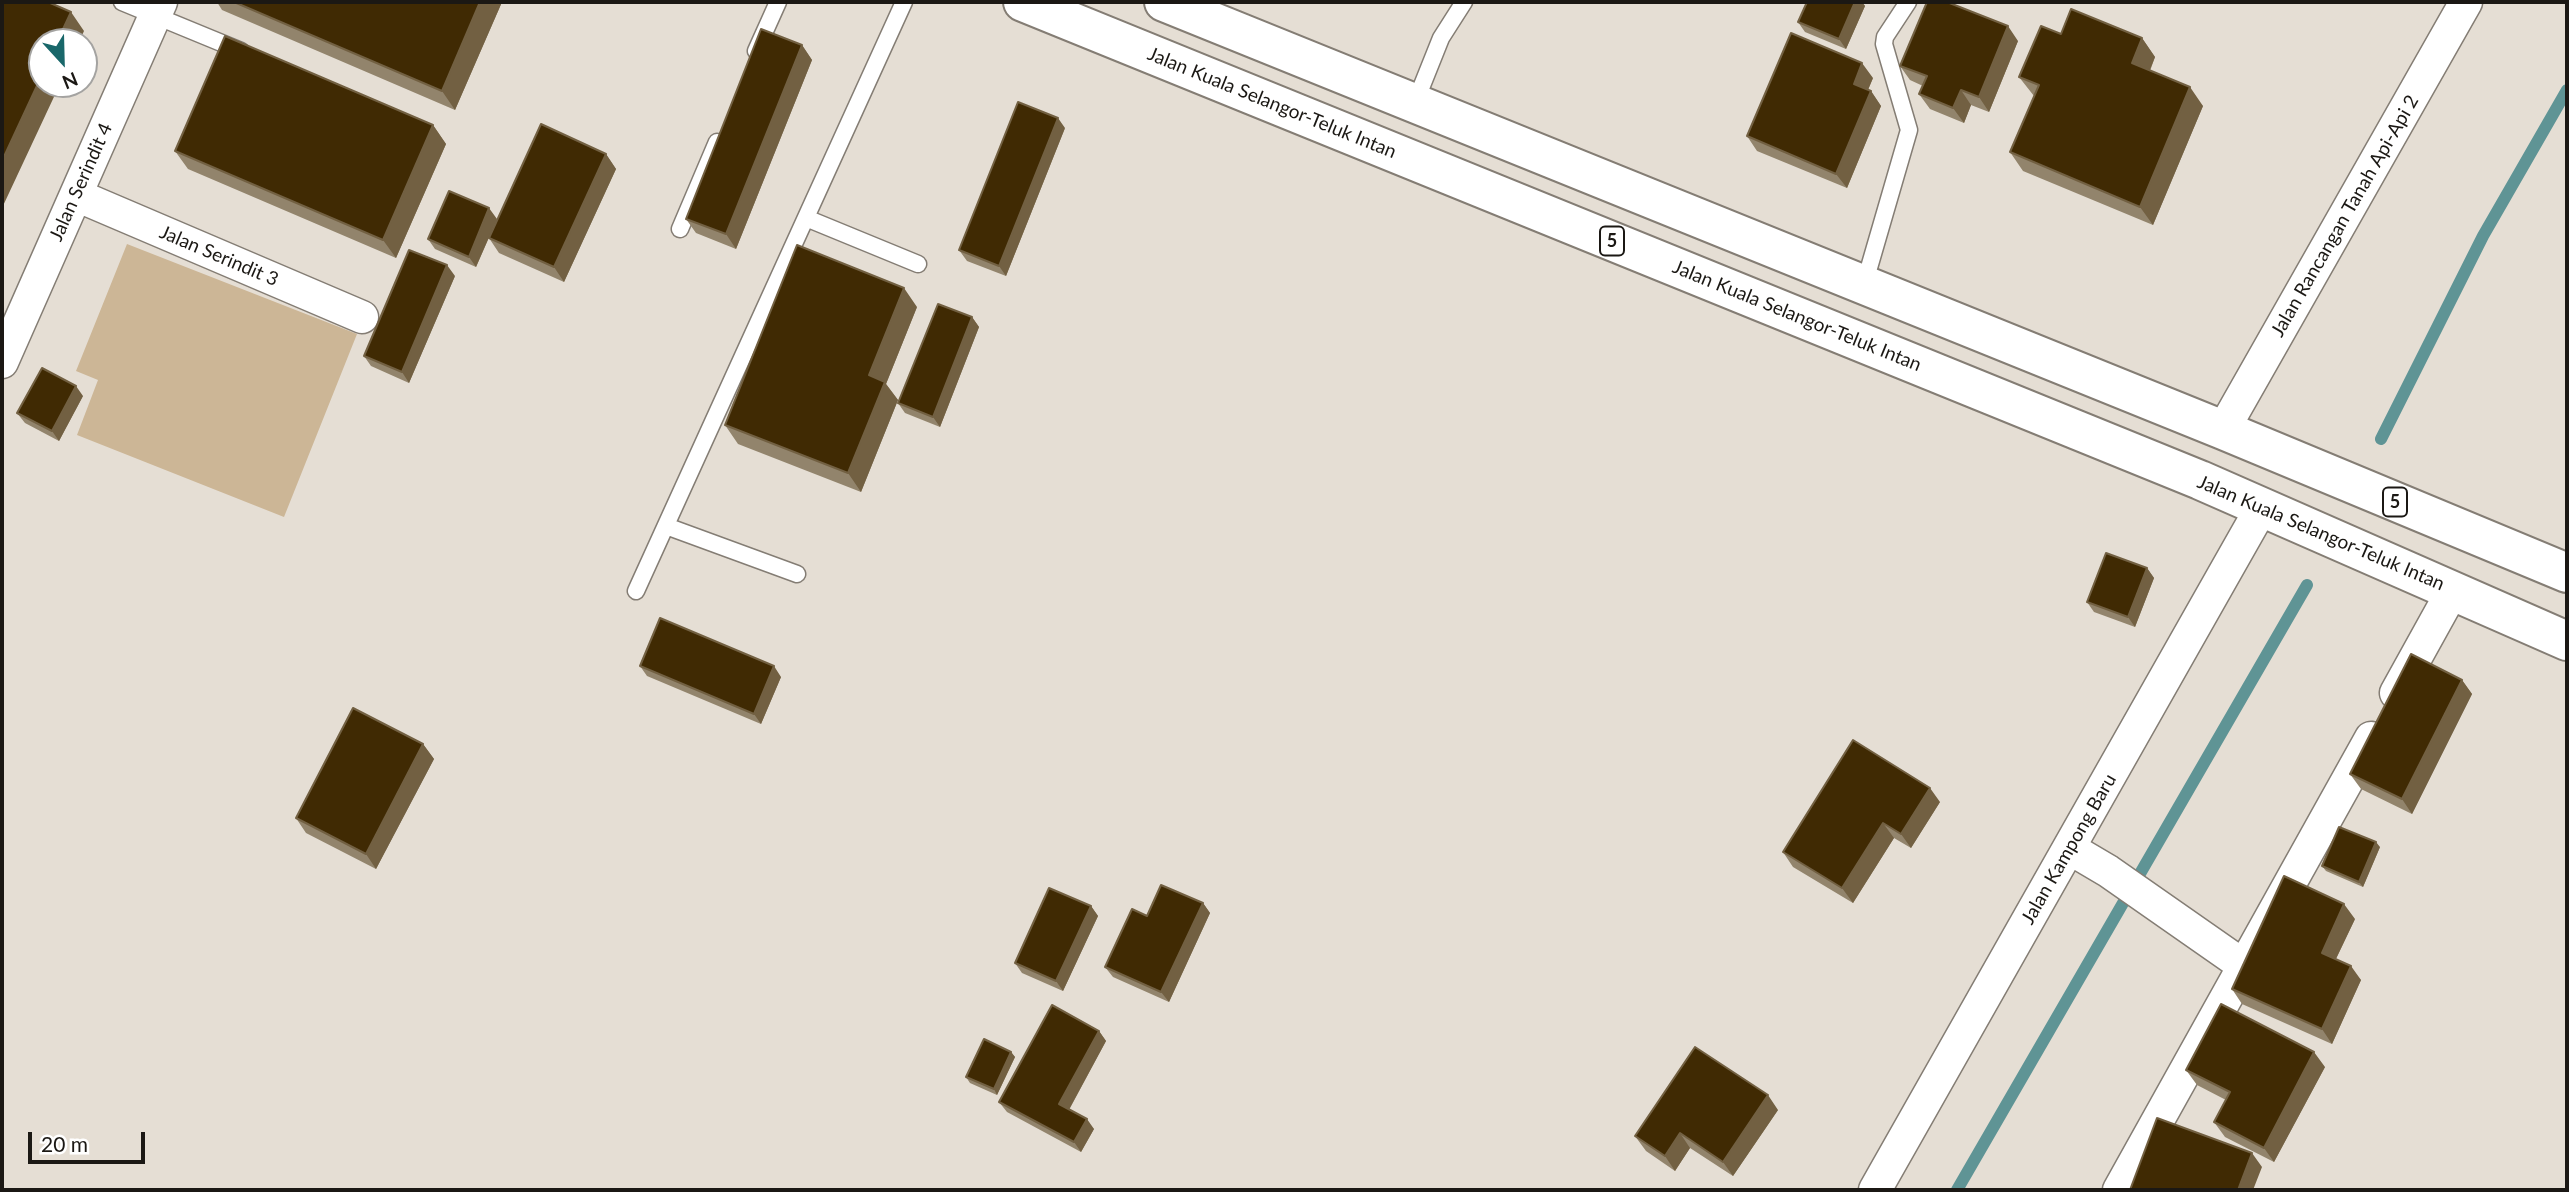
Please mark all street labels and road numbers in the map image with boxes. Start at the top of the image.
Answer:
street label: Jalan Kuala Selangor-Teluk Intan [1144,43,1400,163]
street label: Jalan Rancangan Tanah Api-Api 2 [2266,91,2424,341]
street label: Jalan Serindit 4 [45,119,117,245]
street label: Jalan Serindit 3 [156,221,282,291]
road number: 5 [1600,227,1624,256]
street label: Jalan Kuala Selangor-Teluk Intan [1669,256,1925,376]
street label: Jalan Kuala Selangor-Teluk Intan [2194,471,2448,595]
road number: 5 [2383,488,2407,516]
street label: Jalan Kampong Baru [2017,770,2121,928]

